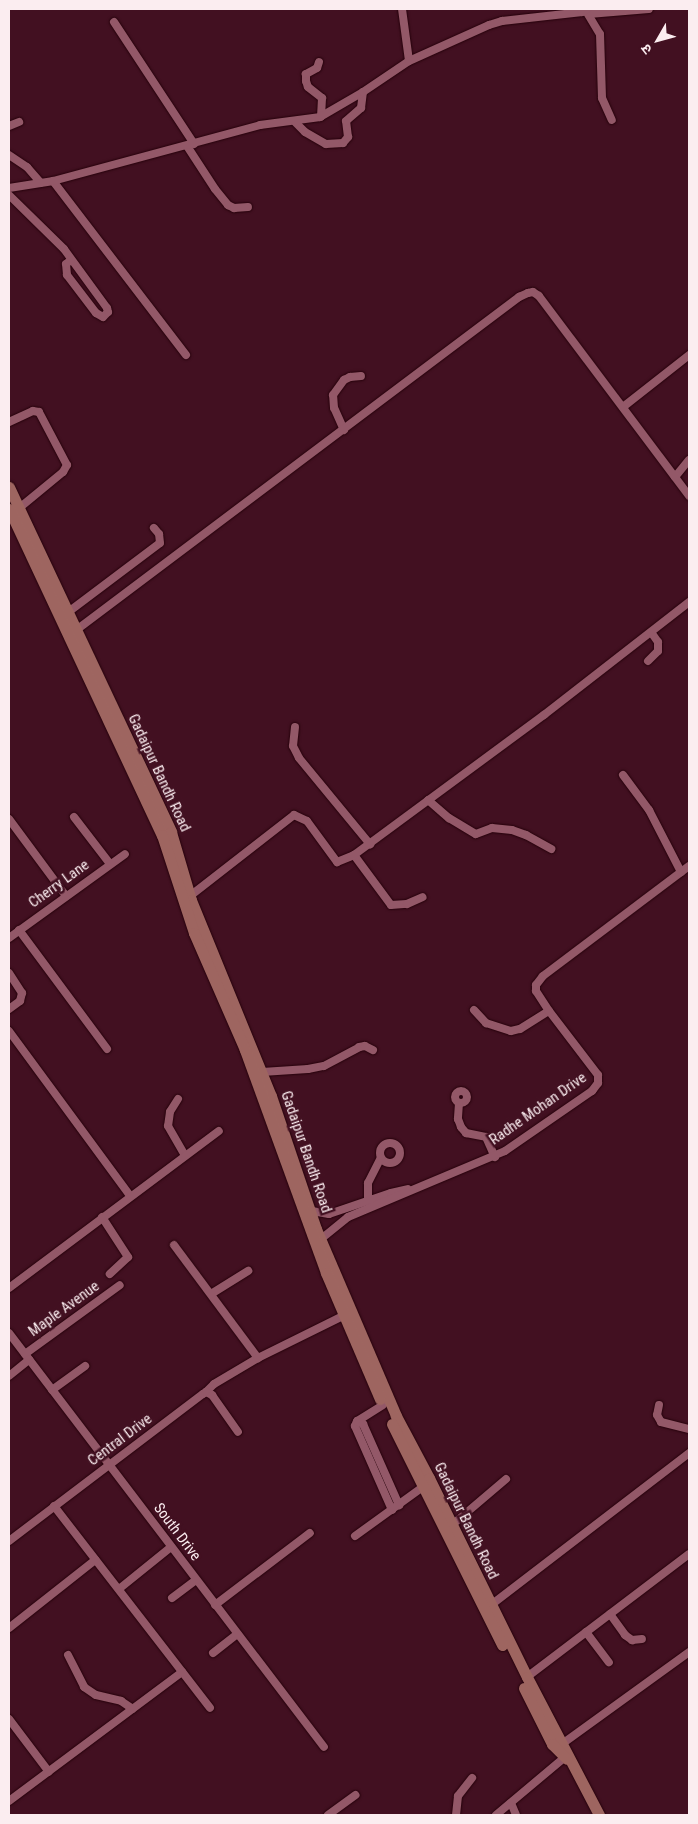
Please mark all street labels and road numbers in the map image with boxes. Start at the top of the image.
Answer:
street label: Gadaipur Bandh Road [124,711,194,835]
street label: Cherry Lane [25,856,93,912]
street label: Radhe Mohan Drive [486,1069,590,1149]
street label: Gadaipur Bandh Road [277,1089,335,1215]
street label: Maple Avenue [25,1277,103,1341]
street label: Central Drive [84,1410,156,1470]
street label: Gadaipur Bandh Road [430,1460,502,1582]
street label: South Drive [149,1500,205,1564]

